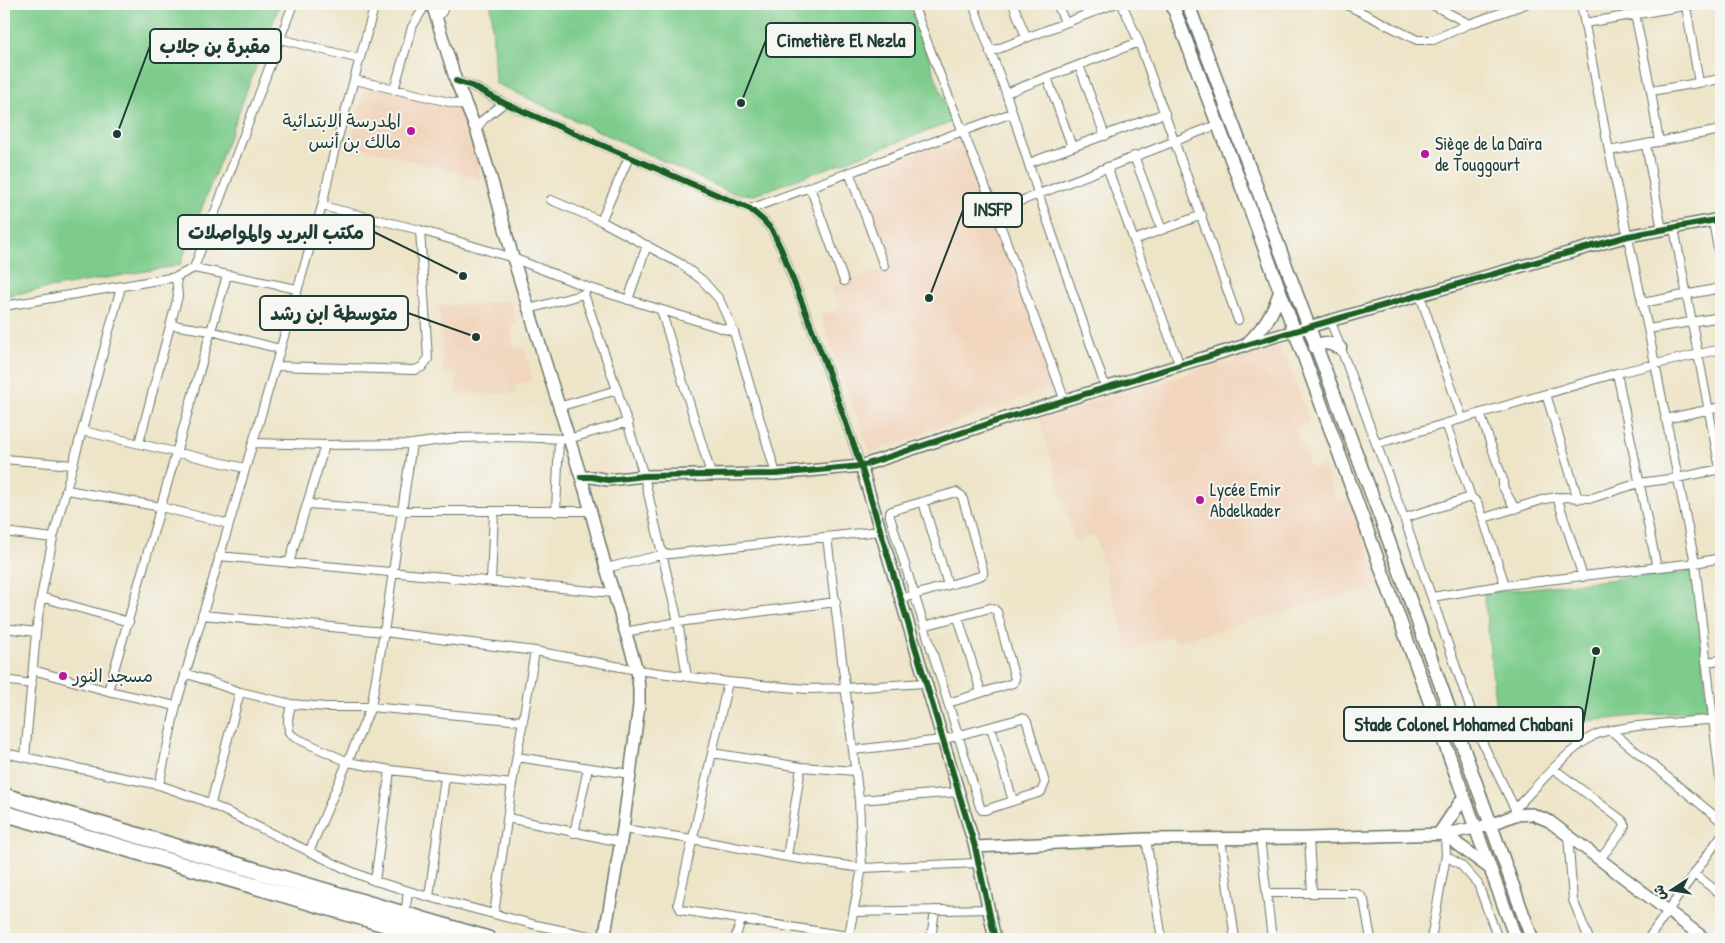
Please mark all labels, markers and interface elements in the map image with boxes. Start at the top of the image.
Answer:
callout: Cimetière El Nezla [766,23,915,57]
text: Cimetière El Nezla [777,27,906,53]
callout: مقبرة بن جلاب [150,29,281,63]
text: مقبرة بن جلاب [159,33,271,59]
place label: المدرسة الابتدائية مالك بن أنس [282,108,401,154]
marker: المدرسة الابتدائية مالك بن أنس [405,125,417,137]
place label: Siège de la Daïra de Touggourt [1435,131,1542,177]
marker: Siège de la Daïra de Touggourt [1419,148,1431,160]
callout: INSFP [963,193,1022,227]
text: INSFP [973,196,1013,222]
callout: مكتب البريد والمواصلات [178,215,374,249]
text: مكتب البريد والمواصلات [188,219,364,245]
callout: متوسطة ابن رشد [260,296,408,330]
text: متوسطة ابن رشد [270,300,398,326]
place label: Lycée Emir Abdelkader [1210,477,1281,523]
marker: Lycée Emir Abdelkader [1194,494,1206,506]
place label: مسجد النور [71,663,153,688]
marker: مسجد النور [57,670,69,682]
callout: Stade Colonel Mohamed Chabani [1344,707,1583,741]
text: Stade Colonel Mohamed Chabani [1354,711,1574,737]
north arrow [1648,866,1698,916]
text: ش [1648,883,1670,902]

